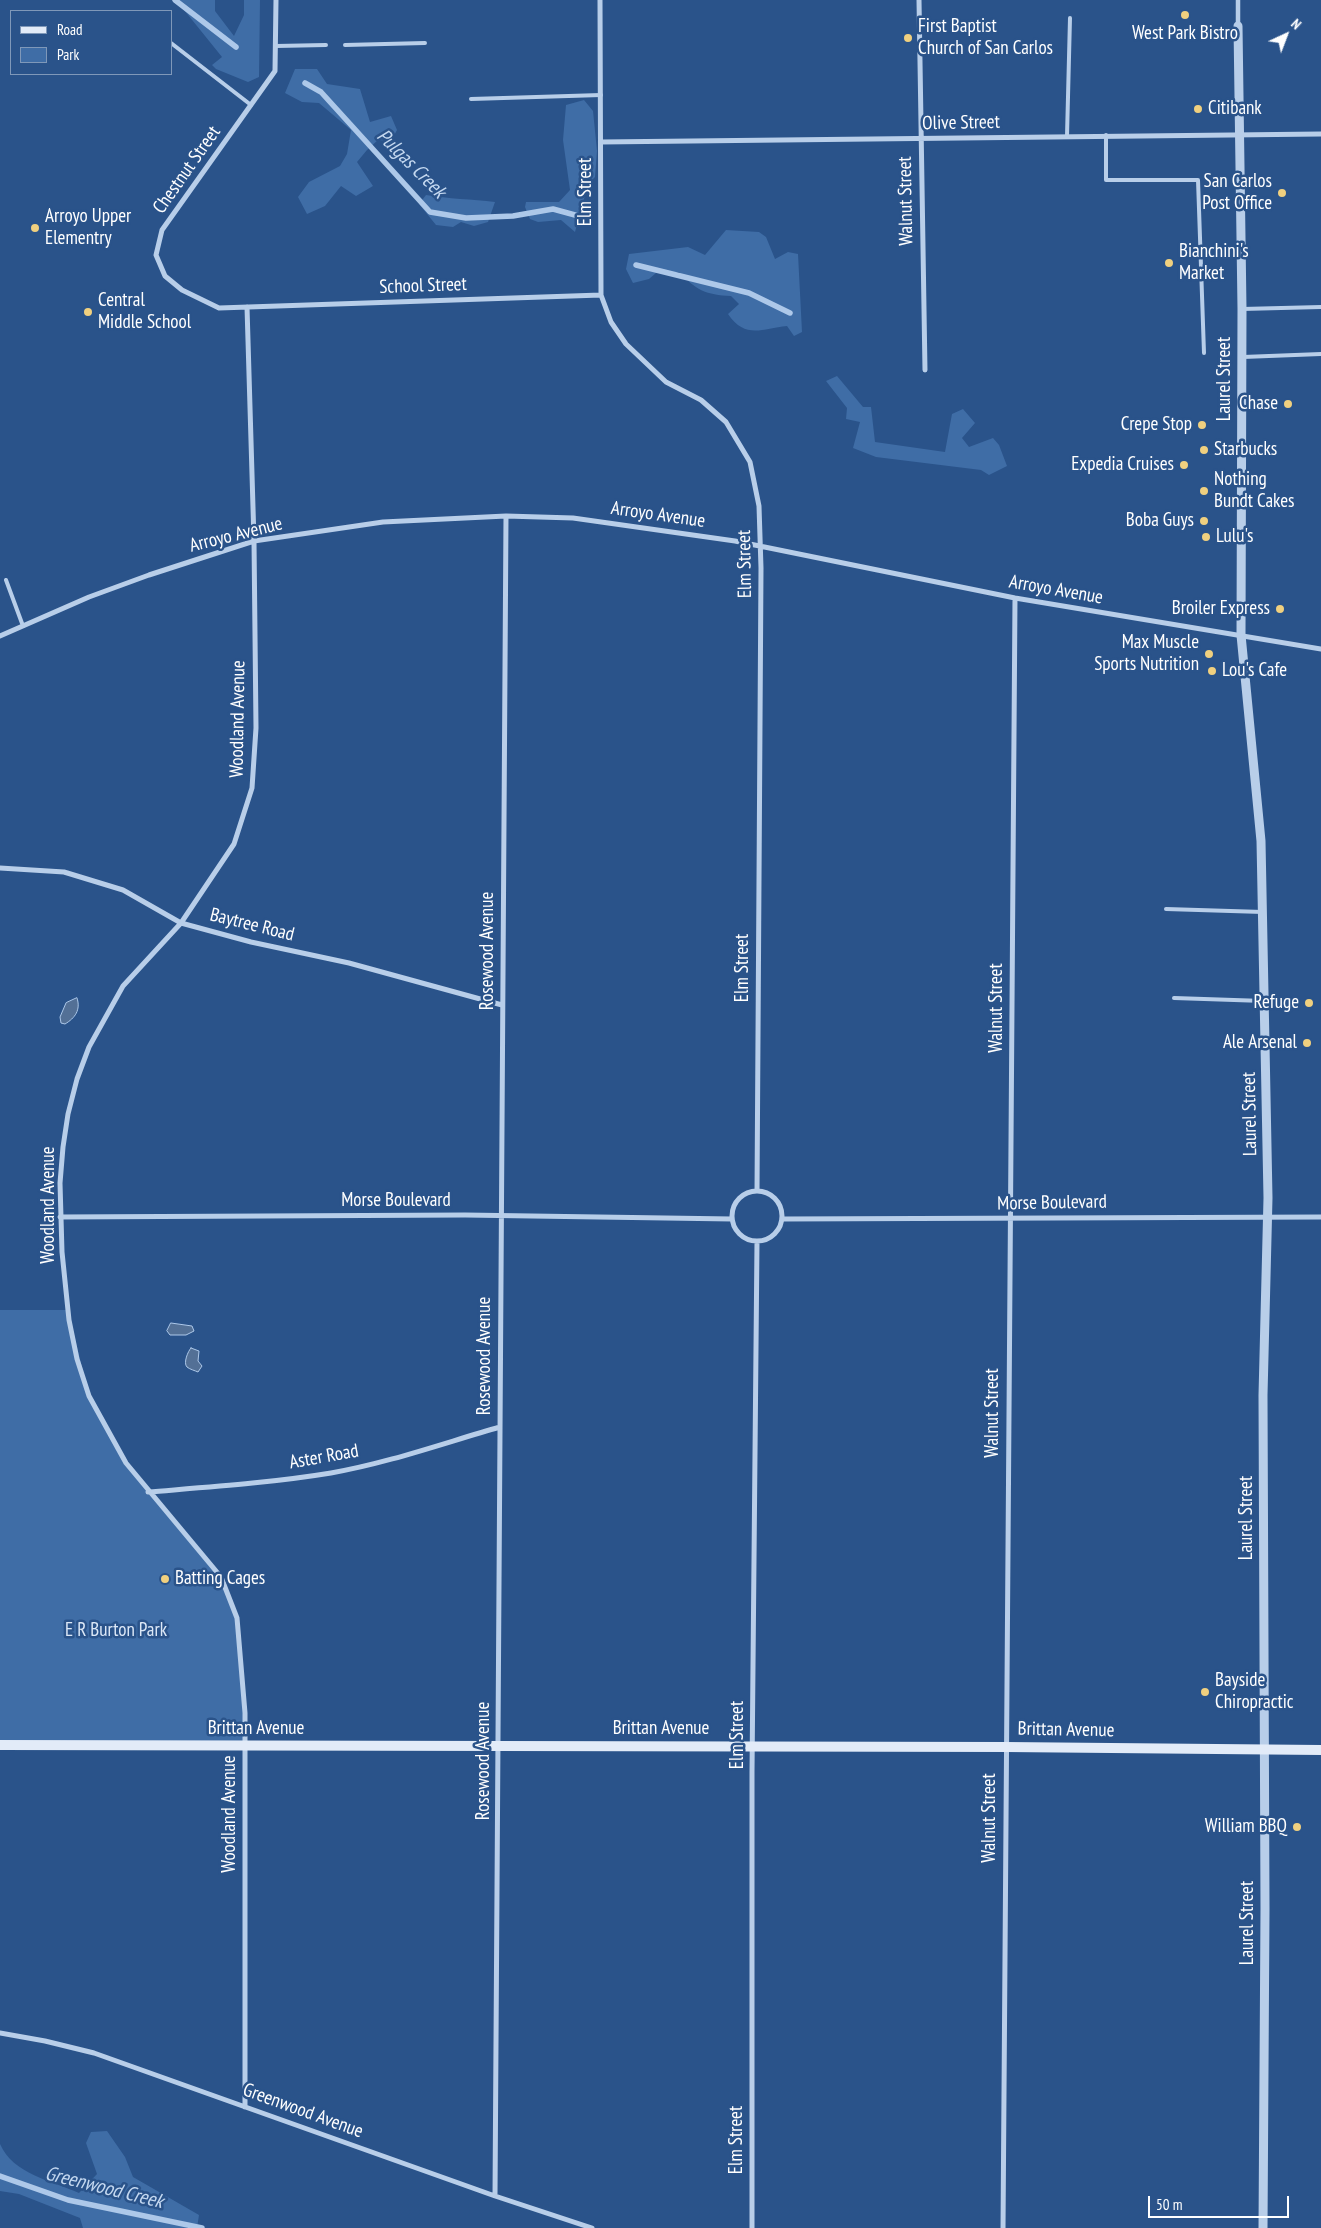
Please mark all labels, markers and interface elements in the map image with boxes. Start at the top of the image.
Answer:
marker: West Park Bistro [1179,9,1191,21]
legend [10,10,172,75]
north arrow [1261,10,1311,60]
text: N [1287,15,1305,33]
place label: First Baptist Church of San Carlos [918,16,1053,60]
text: Road [57,20,83,39]
place label: West Park Bistro [1132,23,1238,45]
marker: First Baptist Church of San Carlos [902,32,914,44]
text: Park [57,45,79,64]
place label: Citibank [1208,98,1262,120]
marker: Citibank [1192,103,1204,115]
street label: Olive Street [922,111,1000,135]
street label: Chestnut Street [148,122,226,218]
water label: Pulgas Creek [371,124,451,204]
street label: Walnut Street [894,156,918,246]
street label: Elm Street [575,158,597,226]
place label: San Carlos Post Office [1202,171,1272,215]
marker: San Carlos Post Office [1276,187,1288,199]
place label: Arroyo Upper Elementry [45,206,131,250]
marker: Arroyo Upper Elementry [29,222,41,234]
place label: Bianchini's Market [1179,241,1249,285]
marker: Bianchini's Market [1163,257,1175,269]
street label: School Street [379,273,467,299]
place label: Central Middle School [98,290,191,334]
marker: Central Middle School [82,306,94,318]
street label: Laurel Street [1214,337,1236,421]
place label: Chase [1239,393,1278,415]
marker: Chase [1282,398,1294,410]
place label: Crepe Stop [1121,414,1192,436]
marker: Crepe Stop [1196,419,1208,431]
place label: Starbucks [1214,439,1277,461]
marker: Starbucks [1198,444,1210,456]
place label: Expedia Cruises [1071,454,1174,476]
marker: Expedia Cruises [1178,459,1190,471]
place label: Nothing Bundt Cakes [1214,469,1295,513]
marker: Nothing Bundt Cakes [1198,485,1210,497]
street label: Arroyo Avenue [609,497,707,533]
place label: Boba Guys [1126,510,1194,532]
street label: Arroyo Avenue [187,512,285,558]
marker: Boba Guys [1198,515,1210,527]
place label: Lulu's [1216,526,1253,548]
street label: Elm Street [733,530,757,598]
marker: Lulu's [1200,531,1212,543]
street label: Arroyo Avenue [1007,571,1105,609]
place label: Broiler Express [1172,598,1270,620]
marker: Broiler Express [1274,603,1286,615]
place label: Max Muscle Sports Nutrition [1094,632,1199,676]
marker: Max Muscle Sports Nutrition [1203,648,1215,660]
street label: Woodland Avenue [226,660,250,778]
place label: Lou's Cafe [1222,660,1287,682]
marker: Lou's Cafe [1206,665,1218,677]
street label: Rosewood Avenue [477,892,499,1010]
street label: Baytree Road [207,904,297,946]
street label: Elm Street [732,934,754,1002]
street label: Walnut Street [986,963,1008,1053]
place label: Refuge [1254,992,1299,1014]
marker: Refuge [1303,997,1315,1009]
place label: Ale Arsenal [1223,1032,1297,1054]
marker: Ale Arsenal [1301,1037,1313,1049]
street label: Laurel Street [1238,1072,1262,1156]
street label: Woodland Avenue [38,1146,60,1264]
street label: Morse Boulevard [341,1190,451,1212]
street label: Morse Boulevard [997,1191,1107,1215]
street label: Rosewood Avenue [474,1297,496,1415]
street label: Walnut Street [982,1368,1004,1458]
street label: Aster Road [288,1440,360,1474]
street label: Laurel Street [1236,1476,1258,1560]
place label: Batting Cages [175,1568,265,1590]
marker: Batting Cages [159,1573,171,1585]
park label: E R Burton Park [65,1620,167,1642]
place label: Bayside Chiropractic [1215,1670,1294,1714]
marker: Bayside Chiropractic [1199,1686,1211,1698]
street label: Elm Street [727,1701,749,1769]
street label: Rosewood Avenue [473,1702,495,1820]
street label: Brittan Avenue [208,1718,304,1740]
street label: Brittan Avenue [613,1718,709,1740]
street label: Brittan Avenue [1017,1718,1115,1742]
street label: Woodland Avenue [219,1755,241,1873]
street label: Walnut Street [979,1773,1001,1863]
place label: William BBQ [1205,1816,1287,1838]
marker: William BBQ [1291,1821,1303,1833]
street label: Laurel Street [1237,1881,1259,1965]
street label: Greenwood Avenue [240,2079,366,2143]
street label: Elm Street [726,2106,748,2174]
water label: Greenwood Creek [43,2162,165,2214]
scale bar [1151,2186,1292,2218]
text: 50 m [1156,2195,1182,2214]

